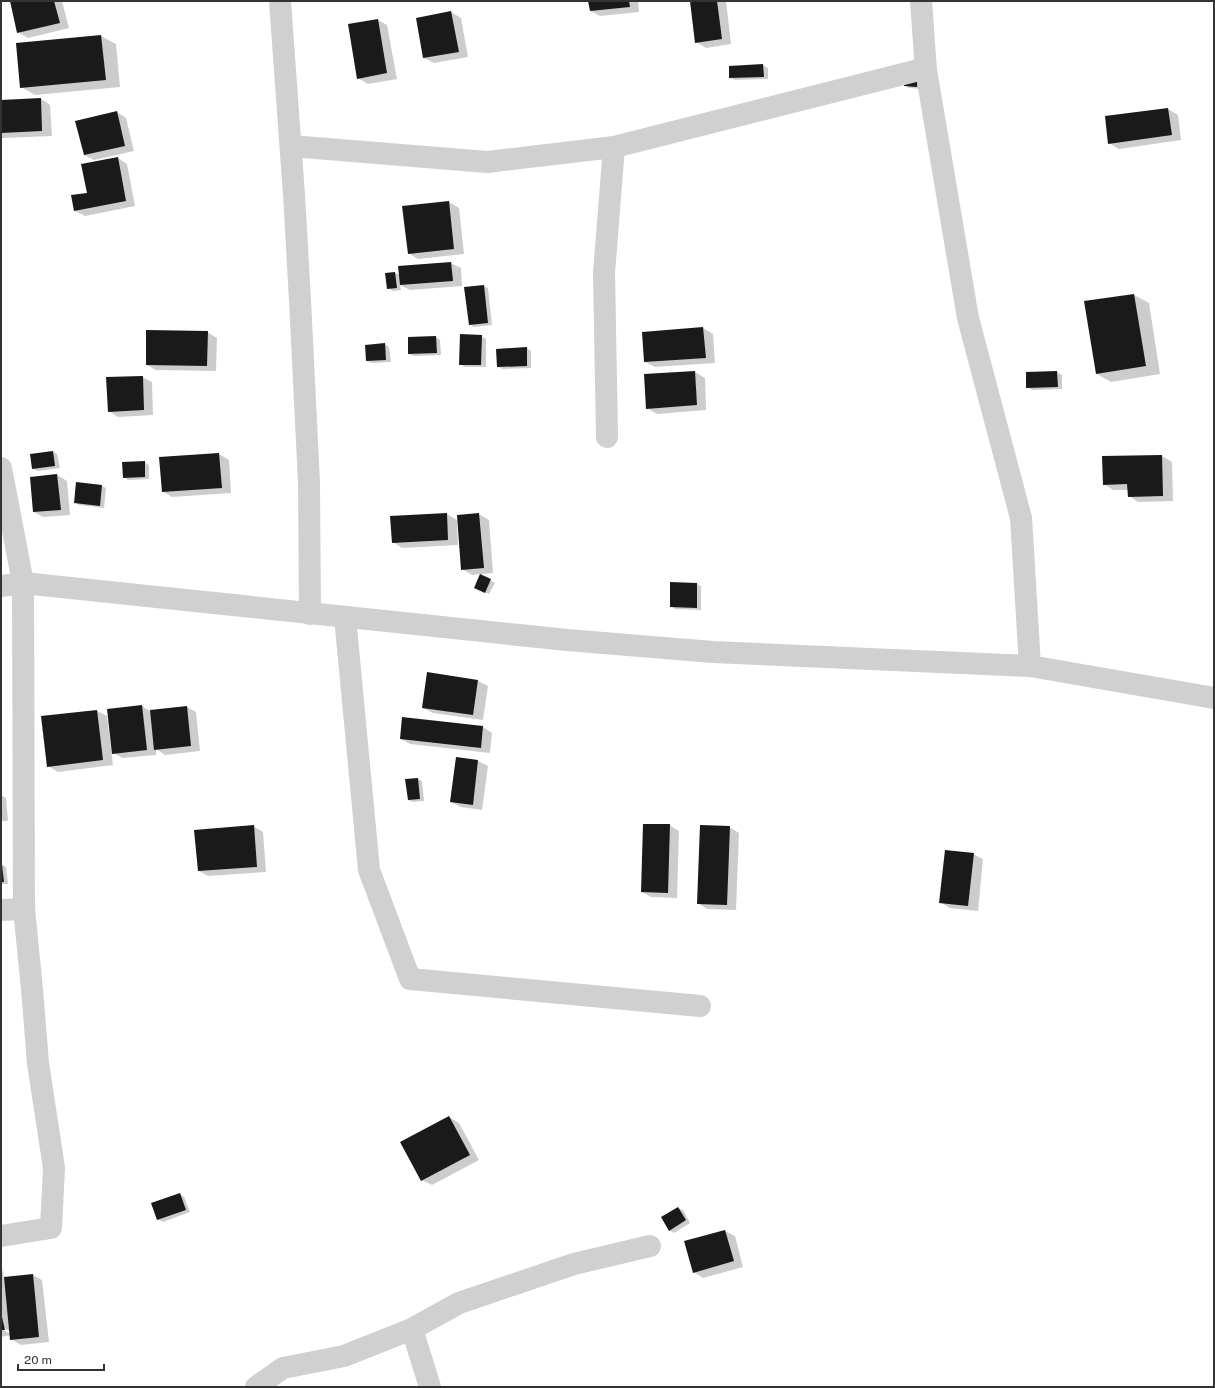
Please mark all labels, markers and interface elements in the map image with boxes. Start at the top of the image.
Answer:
scale bar [18,1346,104,1372]
text: 20 m [24,1353,52,1367]

